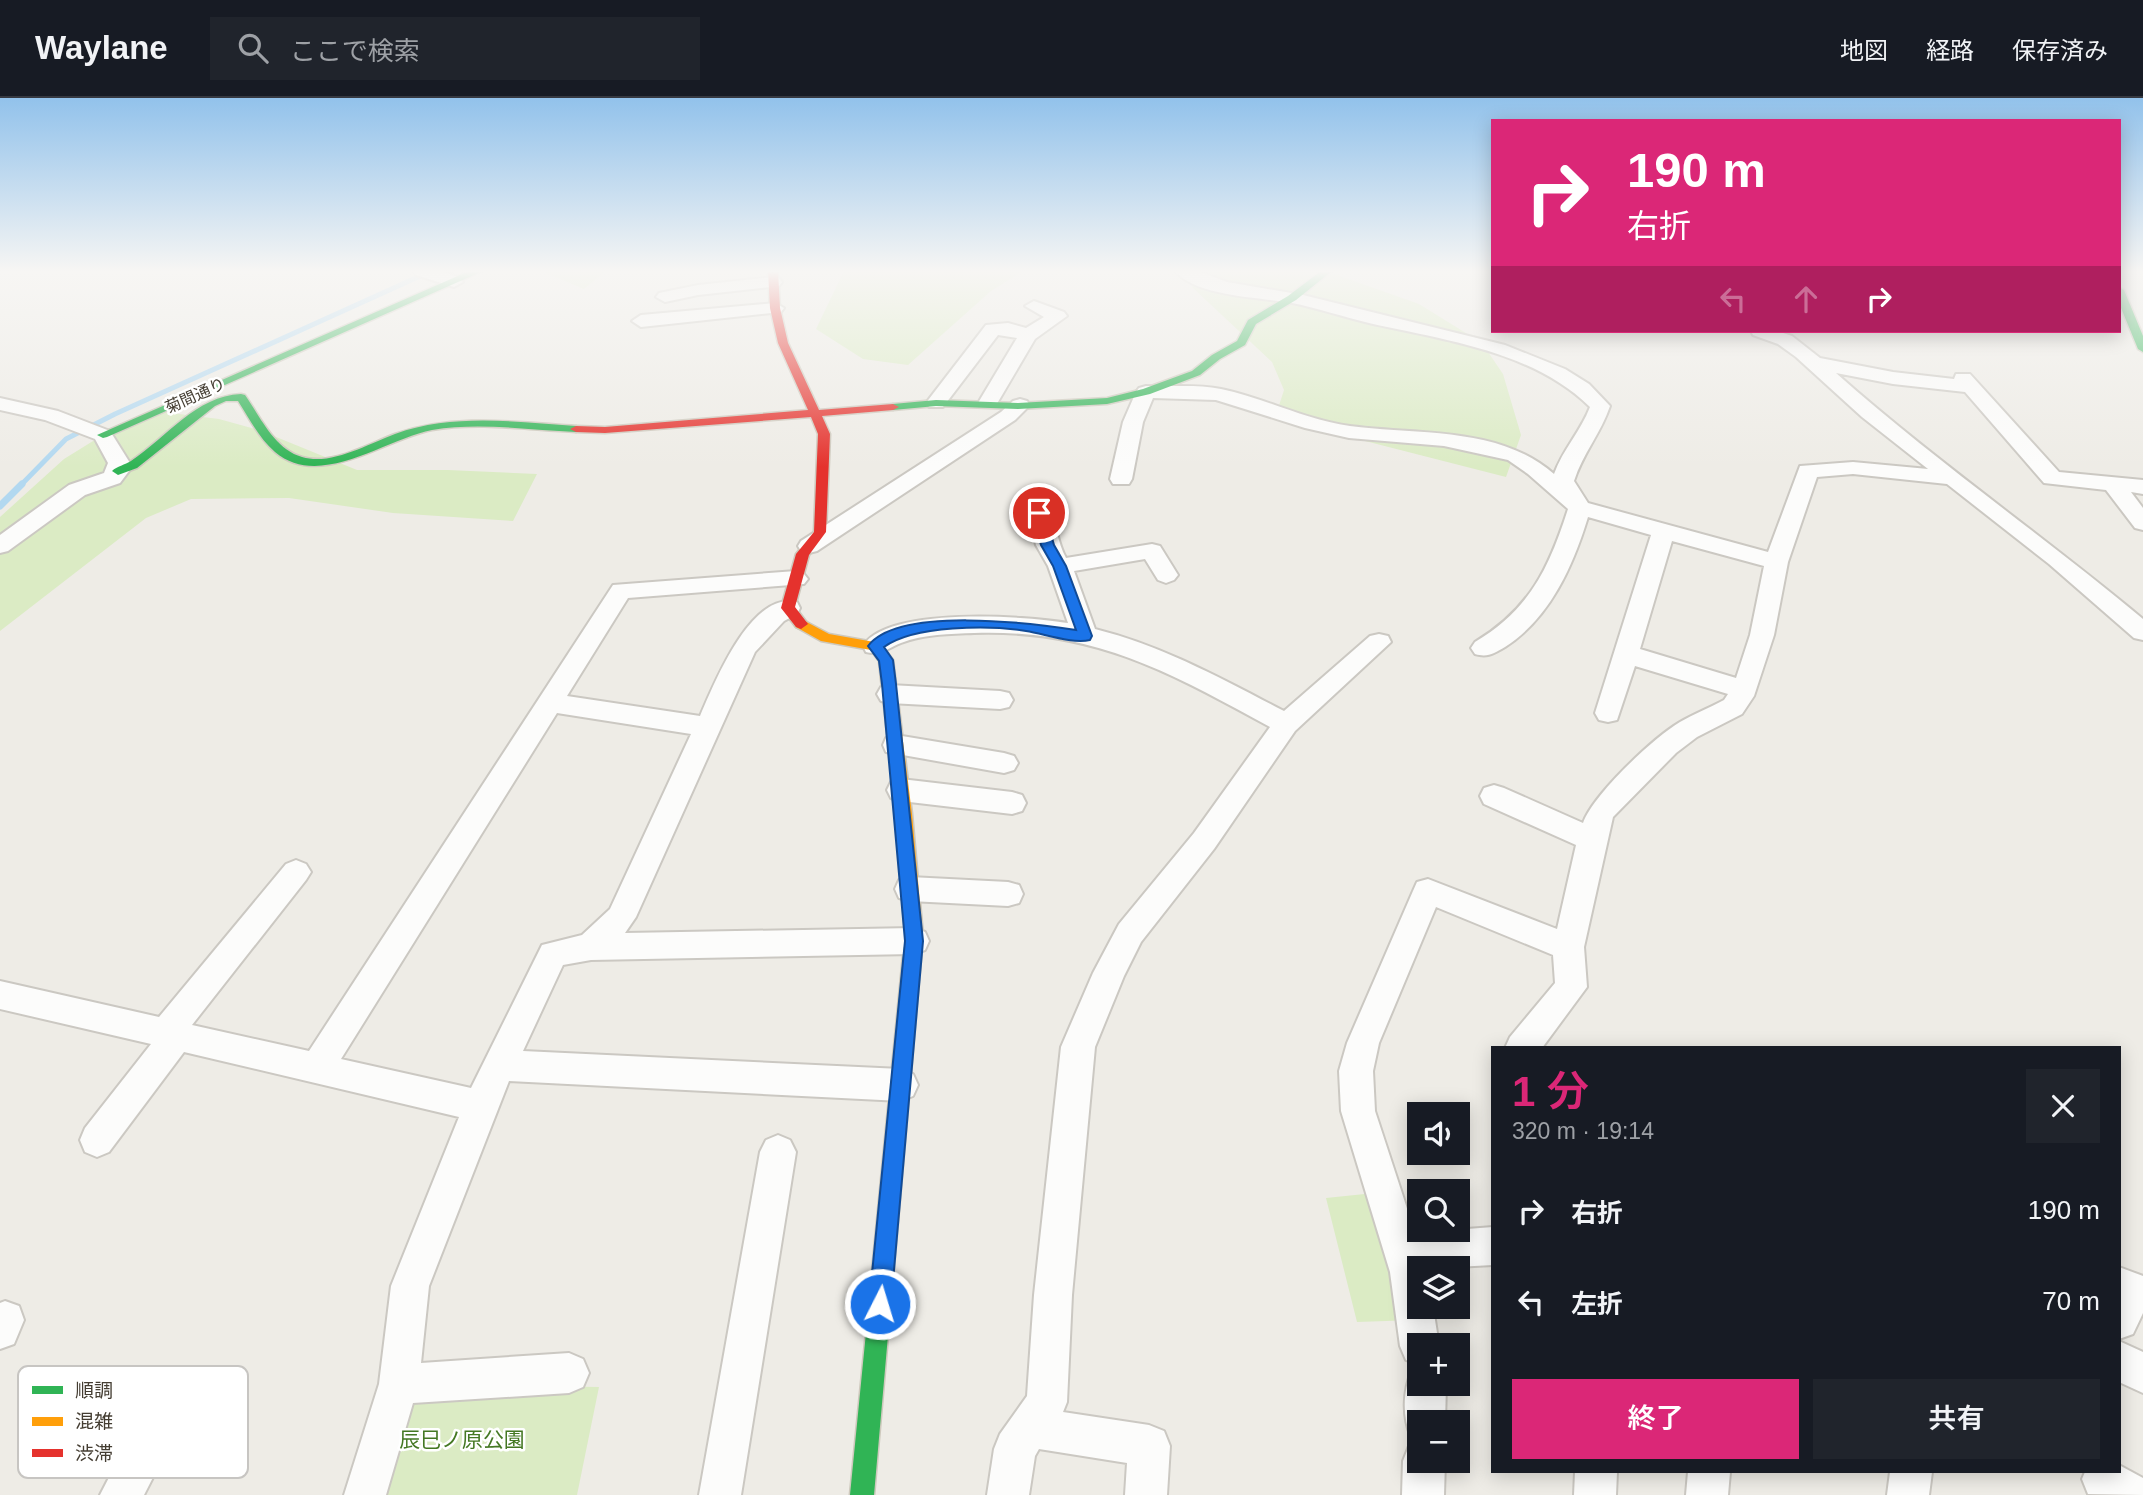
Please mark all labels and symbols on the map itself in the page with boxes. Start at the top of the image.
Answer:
street label: 菊間通り [163,375,228,416]
pin [1009,483,1069,543]
position arrow [843,1267,917,1341]
legend [18,1366,248,1478]
text: 順調 [75,1380,113,1401]
text: 混雑 [75,1411,113,1432]
park label: 辰巳ノ原公園 [399,1428,525,1451]
text: 渋滞 [75,1443,113,1464]

